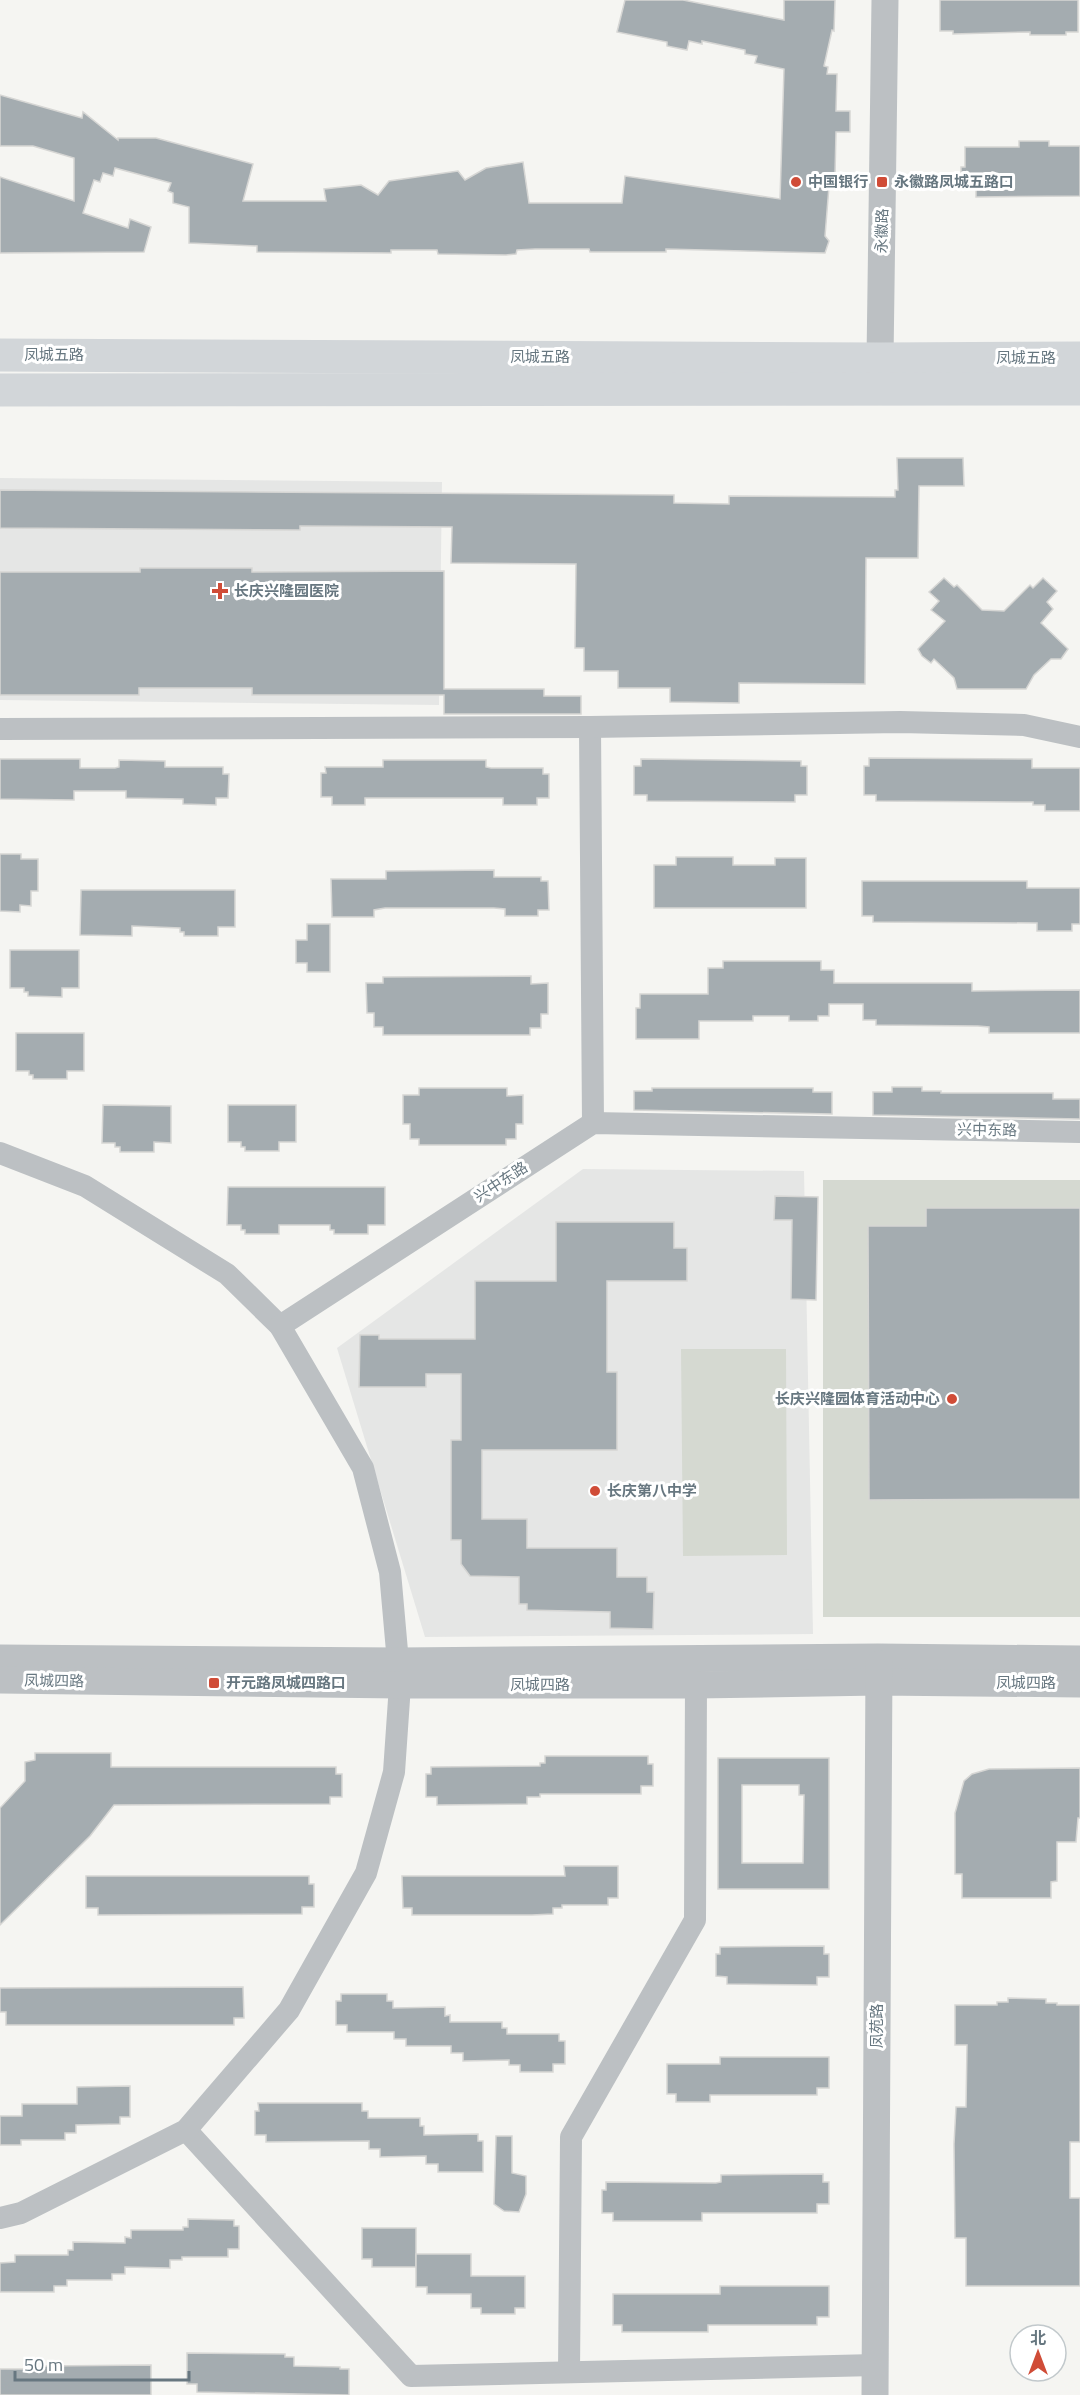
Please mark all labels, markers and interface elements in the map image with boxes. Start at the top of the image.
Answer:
place label: 中国银行 [808,170,868,193]
place label: 永徽路凤城五路口 [894,170,1014,193]
marker: 中国银行 [789,175,803,189]
marker: 永徽路凤城五路口 [875,175,889,189]
street label: 永徽路 [870,208,893,254]
street label: 凤城五路 [24,343,84,366]
street label: 凤城五路 [510,345,570,368]
street label: 凤城五路 [996,346,1056,369]
place label: 长庆兴隆园医院 [234,579,339,602]
marker: 长庆兴隆园医院 [211,582,229,600]
street label: 兴中东路 [957,1117,1017,1142]
street label: 兴中东路 [469,1156,532,1208]
place label: 长庆兴隆园体育活动中心 [775,1387,940,1410]
marker: 长庆兴隆园体育活动中心 [945,1392,959,1406]
place label: 长庆第八中学 [607,1479,697,1502]
marker: 长庆第八中学 [588,1484,602,1498]
street label: 凤城四路 [24,1668,84,1693]
place label: 开元路凤城四路口 [226,1671,346,1694]
street label: 凤城四路 [996,1671,1056,1694]
street label: 凤城四路 [510,1673,570,1696]
marker: 开元路凤城四路口 [207,1676,221,1690]
street label: 凤苑路 [865,2003,888,2049]
north arrow [1008,2323,1068,2383]
text: 北 [1030,2326,1046,2350]
scale bar [15,2344,189,2382]
text: 50 m [24,2351,63,2378]

